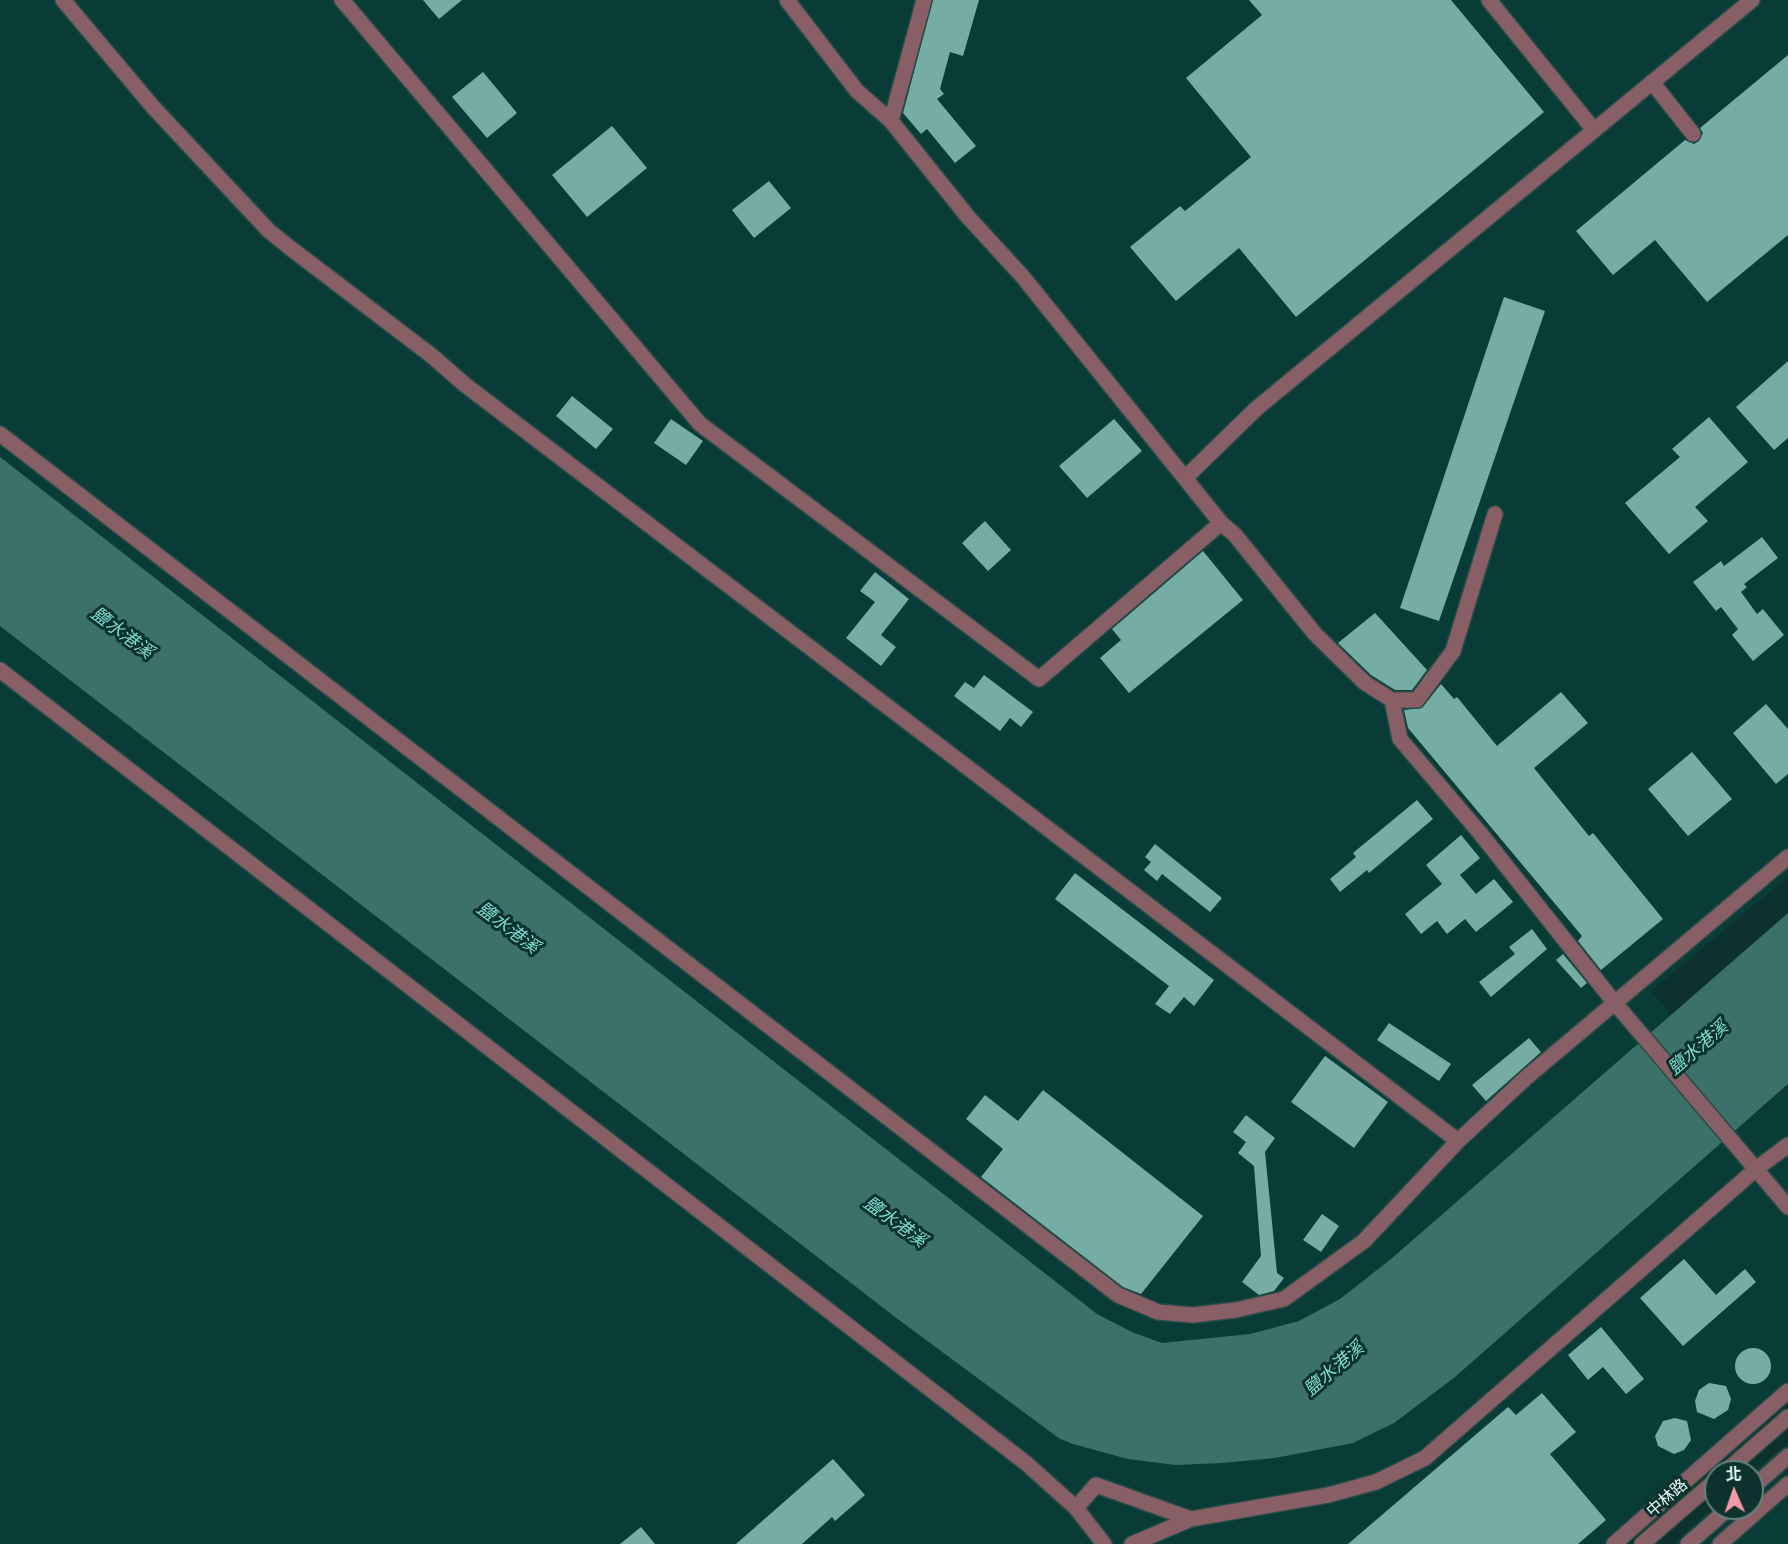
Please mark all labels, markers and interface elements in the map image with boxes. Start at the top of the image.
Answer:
water label: 鹽水港溪 [87,603,157,663]
water label: 鹽水港溪 [473,898,543,958]
water label: 鹽水港溪 [1664,1016,1732,1080]
water label: 鹽水港溪 [860,1192,930,1252]
water label: 鹽水港溪 [1300,1337,1368,1401]
north arrow [1704,1460,1764,1520]
text: 北 [1725,1463,1742,1484]
street label: 中林路 [1643,1475,1691,1521]

